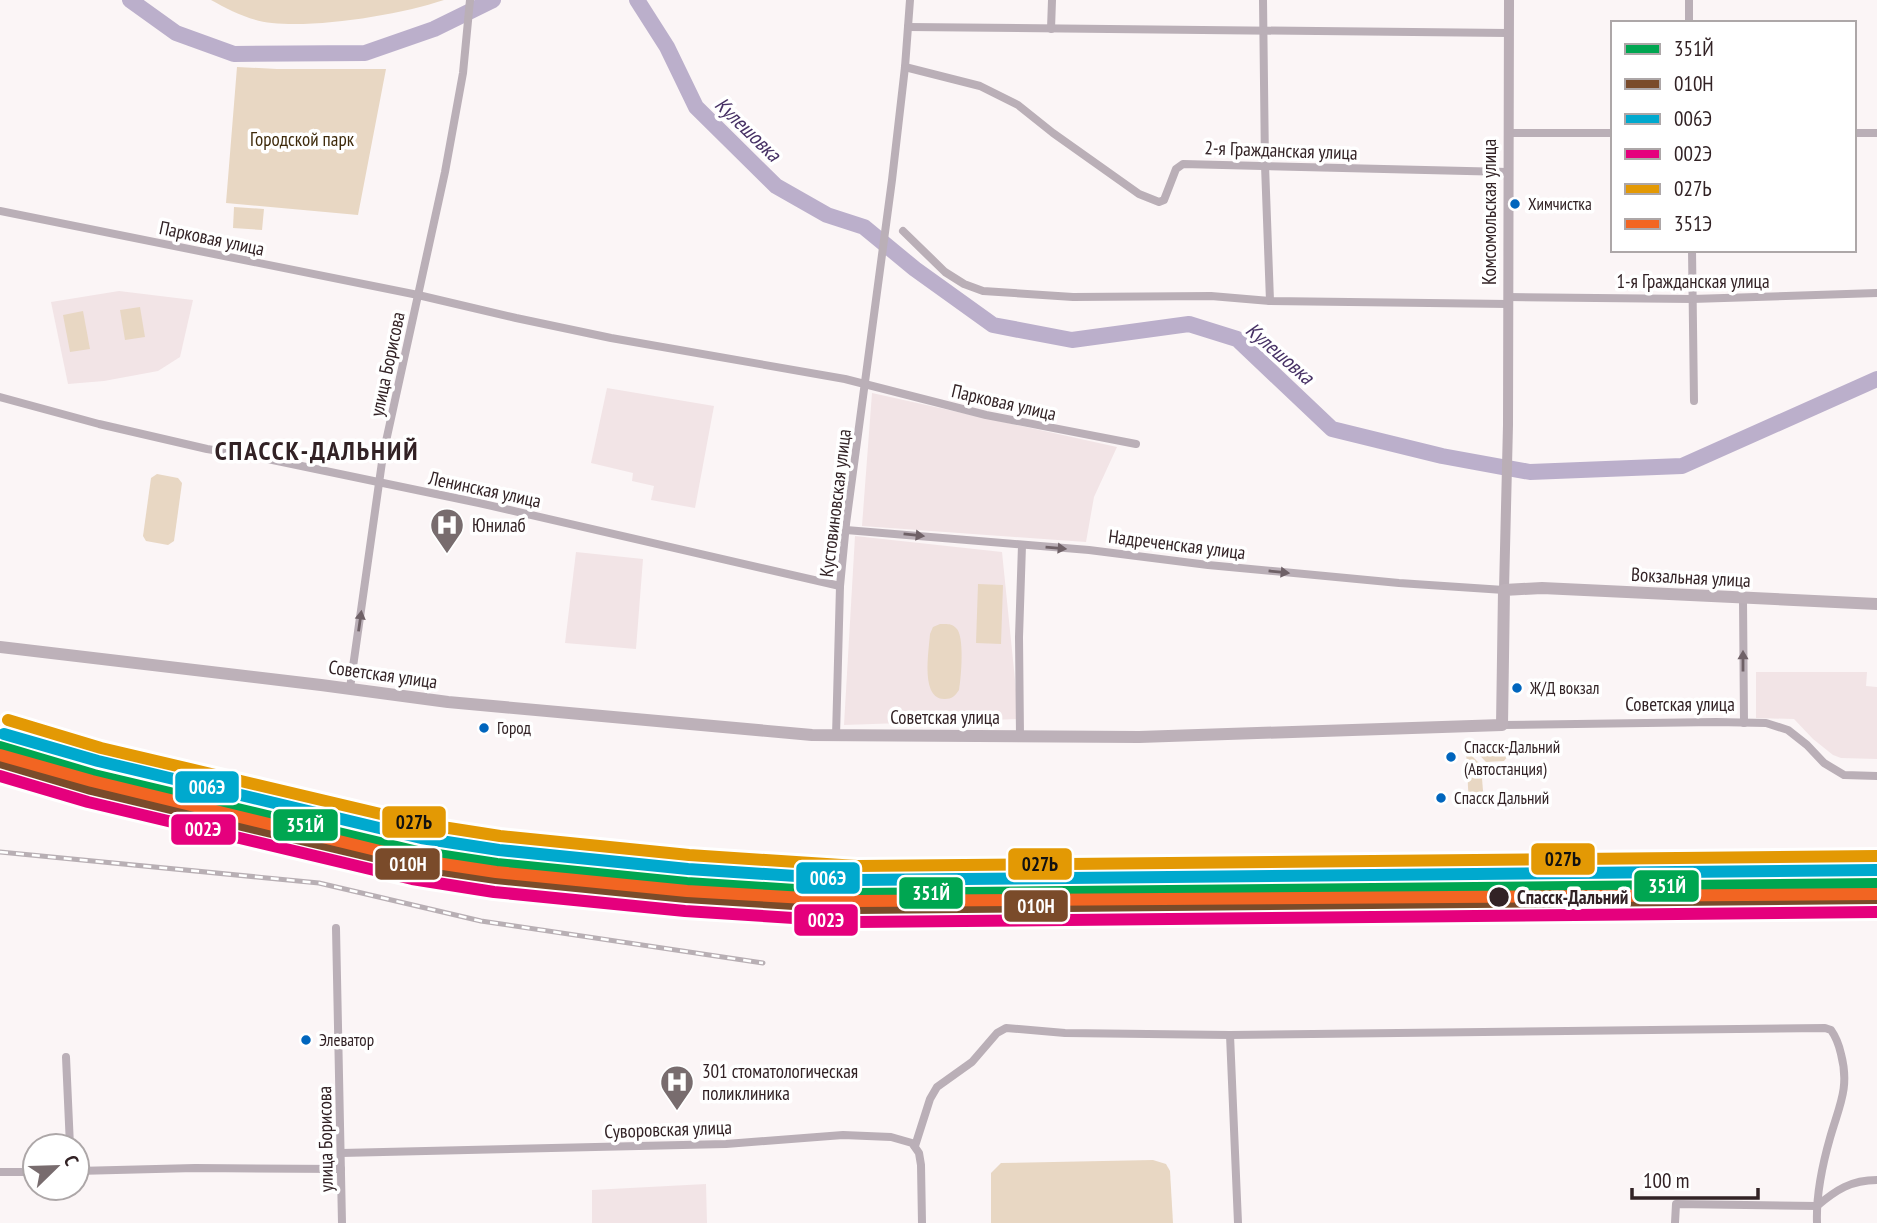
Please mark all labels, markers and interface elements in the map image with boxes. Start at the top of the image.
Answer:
legend [1611,21,1856,252]
text: 351Й [1674,35,1714,62]
text: 010Н [1674,70,1714,97]
water label: Кулешовка [709,91,788,168]
text: 006Э [1674,105,1712,132]
park label: Городской парк [250,127,355,151]
street label: 2-я Гражданская улица [1204,135,1358,165]
street label: Комсомольская улица [1477,139,1501,285]
text: 002Э [1674,140,1712,167]
text: 027Ь [1674,175,1712,202]
place label: Химчистка [1528,193,1592,215]
marker: Химчистка [1508,197,1522,211]
text: 351Э [1674,210,1712,237]
street label: Парковая улица [157,215,267,261]
street label: 1-я Гражданская улица [1616,269,1770,293]
street label: улица Борисова [364,310,410,418]
water label: Кулешовка [1240,316,1321,391]
street label: Парковая улица [949,378,1059,426]
street label: Кустовиновская улица [814,428,856,578]
district label: СПАССК-ДАЛЬНИЙ [215,434,419,467]
street label: Ленинская улица [426,465,543,513]
hospital icon: Юнилаб [428,506,466,555]
place label: Юнилаб [472,513,526,537]
street label: Надреченская улица [1107,524,1247,564]
one-way arrow [903,530,925,541]
one-way arrow [1045,543,1067,554]
street label: Вокзальная улица [1631,562,1751,592]
one-way arrow [1268,566,1290,577]
one-way arrow [355,610,366,632]
one-way arrow [1737,650,1749,672]
street label: Советская улица [327,654,439,694]
place label: Ж/Д вокзал [1529,677,1599,699]
marker: Ж/Д вокзал [1510,681,1524,695]
street label: Советская улица [1625,692,1735,716]
street label: Советская улица [890,705,1000,729]
place label: Город [497,717,532,739]
marker: Город [477,721,491,735]
place label: Спасск-Дальний (Автостанция) [1464,736,1560,780]
marker: Спасск-Дальний (Автостанция) [1444,750,1458,764]
line badge: 006Э [174,770,240,804]
text: 006Э [189,775,225,799]
place label: Спасск Дальний [1454,787,1549,809]
marker: Спасск Дальний [1434,791,1448,805]
line badge: 027Ь [381,805,447,839]
line badge: 351Й [272,808,339,842]
text: 027Ь [396,810,432,834]
line badge: 002Э [170,813,237,846]
text: 351Й [286,813,324,837]
text: 002Э [185,817,221,841]
line badge: 027Ь [1530,842,1596,876]
line badge: 010Н [374,847,441,881]
line badge: 027Ь [1007,847,1073,881]
text: 027Ь [1545,847,1581,871]
text: 010Н [389,852,427,876]
text: 027Ь [1022,852,1058,876]
line badge: 006Э [795,861,861,895]
text: 006Э [810,866,846,890]
line badge: 351Й [1633,869,1700,903]
text: 351Й [1648,874,1686,898]
line badge: 351Й [898,876,964,910]
text: 351Й [912,881,950,905]
marker: Спасск-Дальний [1487,885,1511,909]
place label: Спасск-Дальний [1517,885,1628,909]
line badge: 010Н [1003,889,1069,923]
text: 010Н [1017,894,1055,918]
line badge: 002Э [793,903,859,937]
text: 002Э [808,908,844,932]
place label: Элеватор [319,1029,374,1051]
marker: Элеватор [299,1033,313,1047]
place label: 301 стоматологическая поликлиника [702,1059,858,1105]
hospital icon: 301 стоматологическая поликлиника [658,1063,696,1112]
street label: улица Борисова [312,1086,338,1192]
street label: Суворовская улица [604,1115,732,1143]
north arrow [21,1132,91,1202]
text: С [59,1152,85,1169]
scale bar [1632,1156,1758,1200]
text: 100 m [1643,1167,1689,1194]

